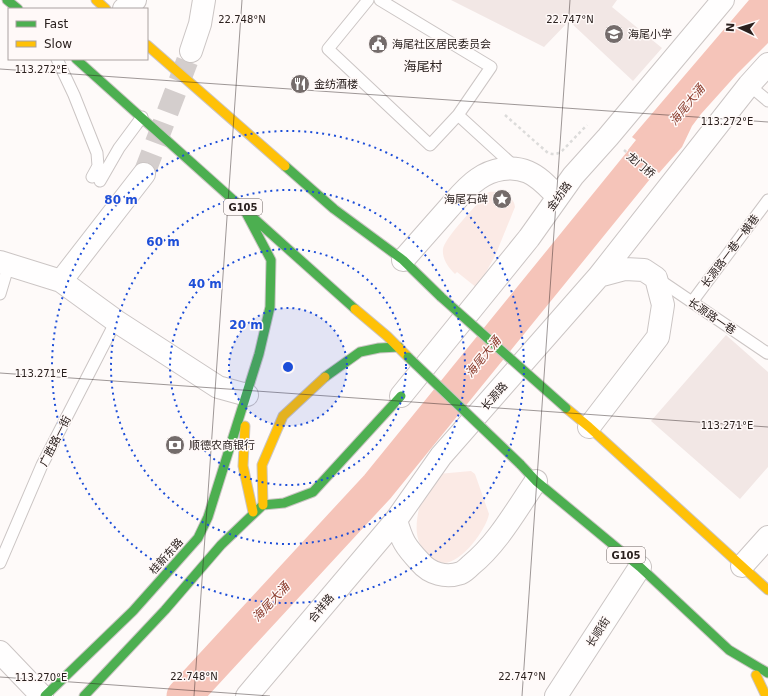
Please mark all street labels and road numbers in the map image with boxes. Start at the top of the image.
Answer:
street label: 龙门桥 [624,150,657,181]
street label: 金纺路 [544,179,574,213]
road number: G105 [224,199,262,215]
street label: 长源路一巷一横巷 [699,212,762,290]
street label: 长源路一巷 [685,296,738,337]
street label: 长源路 [479,380,510,413]
street label: 广胜路一街 [37,414,74,469]
street label: 桂新东路 [147,536,186,577]
road number: G105 [607,547,645,563]
street label: 合祥路 [306,592,337,625]
street label: 长顺街 [584,615,613,650]

